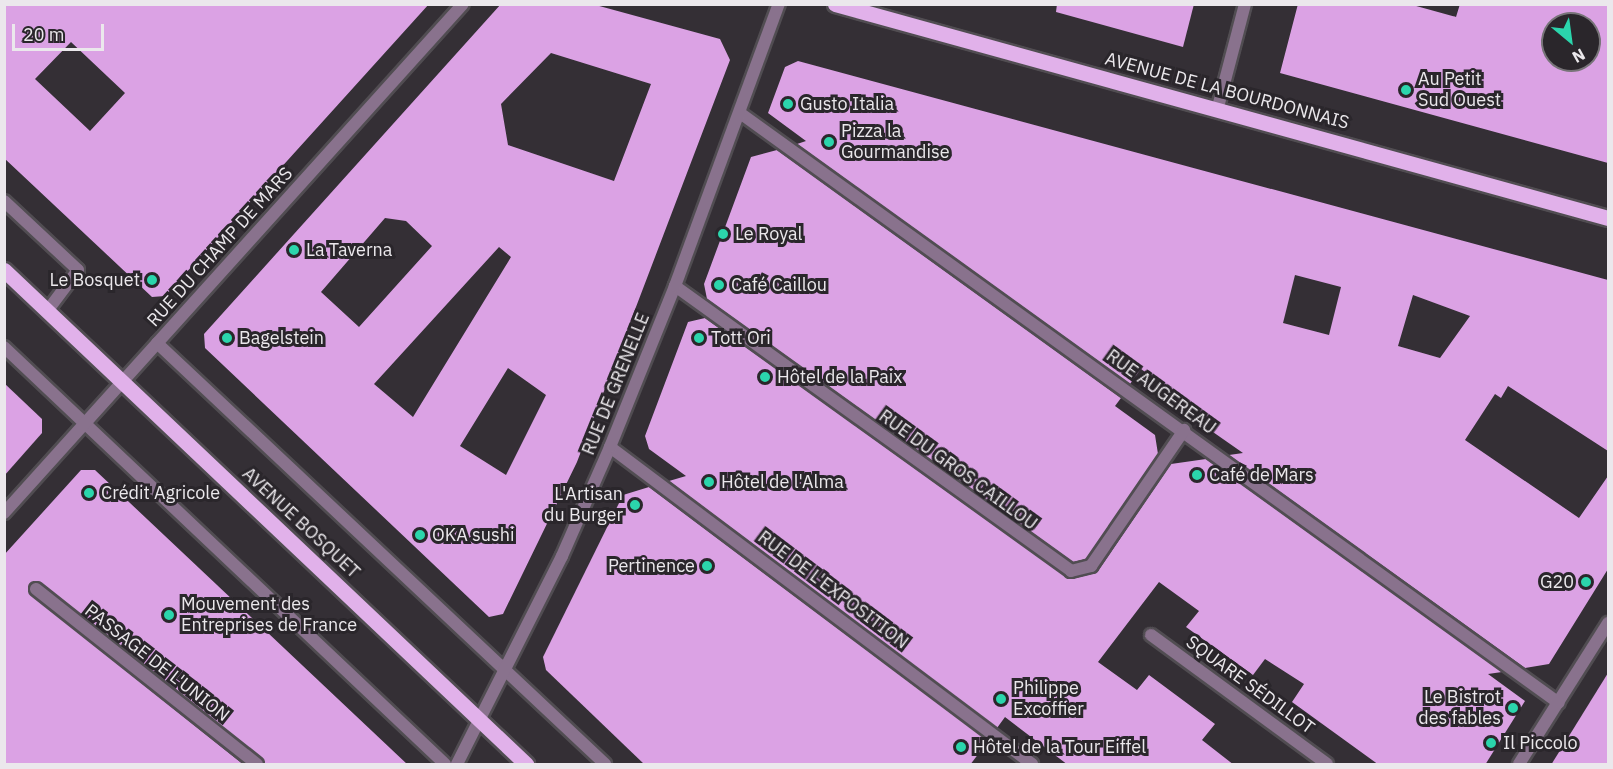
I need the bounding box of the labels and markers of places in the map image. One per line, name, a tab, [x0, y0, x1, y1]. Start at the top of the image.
place label: Au Petit Sud Ouest	[1418, 69, 1501, 112]
marker: Au Petit Sud Ouest	[1399, 83, 1413, 97]
place label: Gusto Italia	[800, 93, 894, 115]
marker: Gusto Italia	[781, 97, 795, 111]
place label: Pizza la Gourmandise	[841, 121, 950, 164]
marker: Pizza la Gourmandise	[822, 135, 836, 149]
place label: Le Royal	[735, 223, 802, 245]
marker: Le Royal	[716, 227, 730, 241]
place label: La Taverna	[306, 239, 392, 261]
marker: La Taverna	[287, 243, 301, 257]
place label: Le Bosquet	[50, 269, 140, 291]
marker: Le Bosquet	[145, 273, 159, 287]
place label: Café Caillou	[731, 274, 827, 296]
marker: Café Caillou	[712, 278, 726, 292]
place label: Bagelstein	[239, 327, 324, 349]
place label: Tott Ori	[711, 327, 771, 349]
marker: Bagelstein	[220, 331, 234, 345]
marker: Tott Ori	[692, 331, 706, 345]
place label: Hôtel de la Paix	[777, 366, 902, 388]
marker: Hôtel de la Paix	[758, 370, 772, 384]
place label: Café de Mars	[1209, 464, 1314, 486]
marker: Café de Mars	[1190, 468, 1204, 482]
place label: Hôtel de l'Alma	[721, 471, 844, 493]
marker: Hôtel de l'Alma	[702, 475, 716, 489]
place label: Crédit Agricole	[101, 482, 220, 504]
place label: L'Artisan du Burger	[544, 484, 623, 526]
marker: Crédit Agricole	[82, 486, 96, 500]
marker: L'Artisan du Burger	[628, 498, 642, 512]
place label: OKA sushi	[432, 524, 514, 546]
marker: OKA sushi	[413, 528, 427, 542]
place label: Pertinence	[608, 555, 695, 577]
marker: Pertinence	[700, 559, 714, 573]
place label: G20	[1540, 571, 1574, 593]
marker: G20	[1579, 575, 1593, 589]
place label: Mouvement des Entreprises de France	[181, 594, 357, 636]
marker: Mouvement des Entreprises de France	[162, 608, 176, 622]
place label: Philippe Excoffier	[1013, 678, 1084, 720]
place label: Le Bistrot des fables	[1418, 687, 1501, 730]
marker: Philippe Excoffier	[994, 692, 1008, 706]
marker: Le Bistrot des fables	[1506, 701, 1520, 715]
place label: Il Piccolo	[1503, 732, 1578, 754]
place label: Hôtel de la Tour Eiffel	[973, 736, 1146, 758]
marker: Il Piccolo	[1484, 736, 1498, 750]
marker: Hôtel de la Tour Eiffel	[954, 740, 968, 754]

